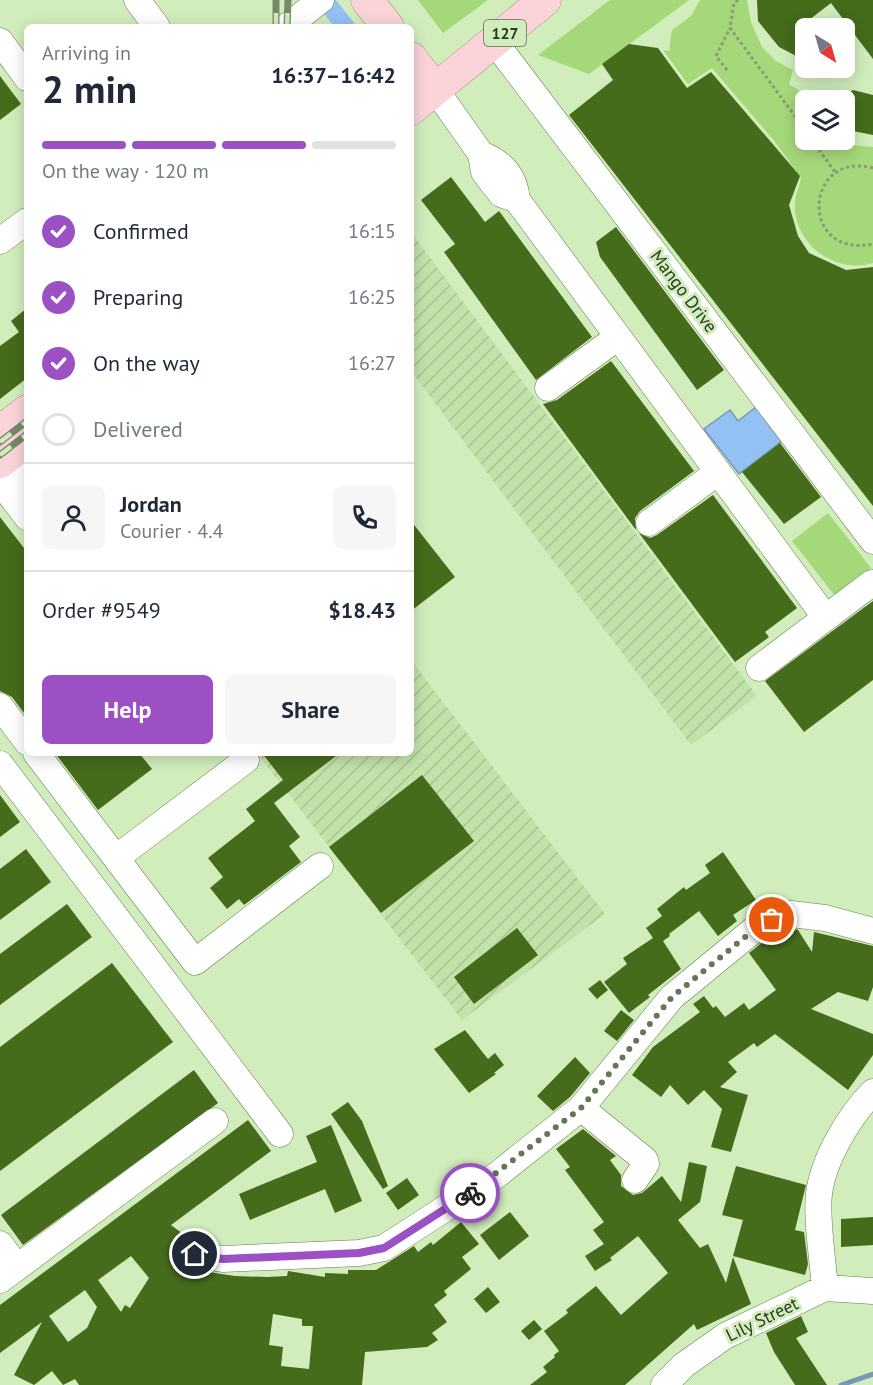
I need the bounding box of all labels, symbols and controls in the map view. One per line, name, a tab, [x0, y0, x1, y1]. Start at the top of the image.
north arrow	[795, 18, 855, 78]
map controls	[795, 18, 855, 150]
road number: 127	[484, 20, 526, 46]
text: Arriving in	[42, 40, 131, 66]
text: 16:37–16:42	[271, 61, 396, 89]
text: 2 min	[42, 63, 137, 114]
button: layers	[795, 90, 855, 150]
text: On the way · 120 m	[42, 158, 209, 184]
icon: check	[42, 215, 75, 248]
text: Confirmed	[93, 217, 189, 245]
text: 16:15	[348, 218, 396, 244]
street label: Mango Drive	[645, 245, 723, 337]
icon: check	[42, 281, 75, 314]
text: Preparing	[93, 283, 183, 311]
text: 16:25	[348, 284, 396, 310]
icon: check	[42, 347, 75, 380]
text: On the way	[93, 349, 200, 377]
text: 16:27	[348, 350, 396, 376]
text: Delivered	[93, 415, 183, 443]
button: person	[42, 486, 105, 549]
button: phone	[333, 486, 396, 549]
text: Jordan	[120, 490, 182, 518]
text: Courier · 4.4	[120, 518, 223, 544]
text: Order #9549	[42, 596, 161, 624]
text: $18.43	[328, 596, 396, 624]
button: Help	[42, 675, 213, 744]
button: Share	[225, 675, 396, 744]
pin	[746, 894, 797, 945]
icon: bag	[755, 903, 788, 936]
courier	[440, 1163, 500, 1223]
icon: bike	[454, 1177, 487, 1210]
pin	[169, 1228, 220, 1279]
icon: home	[178, 1237, 211, 1270]
street label: Lily Street	[722, 1292, 802, 1346]

